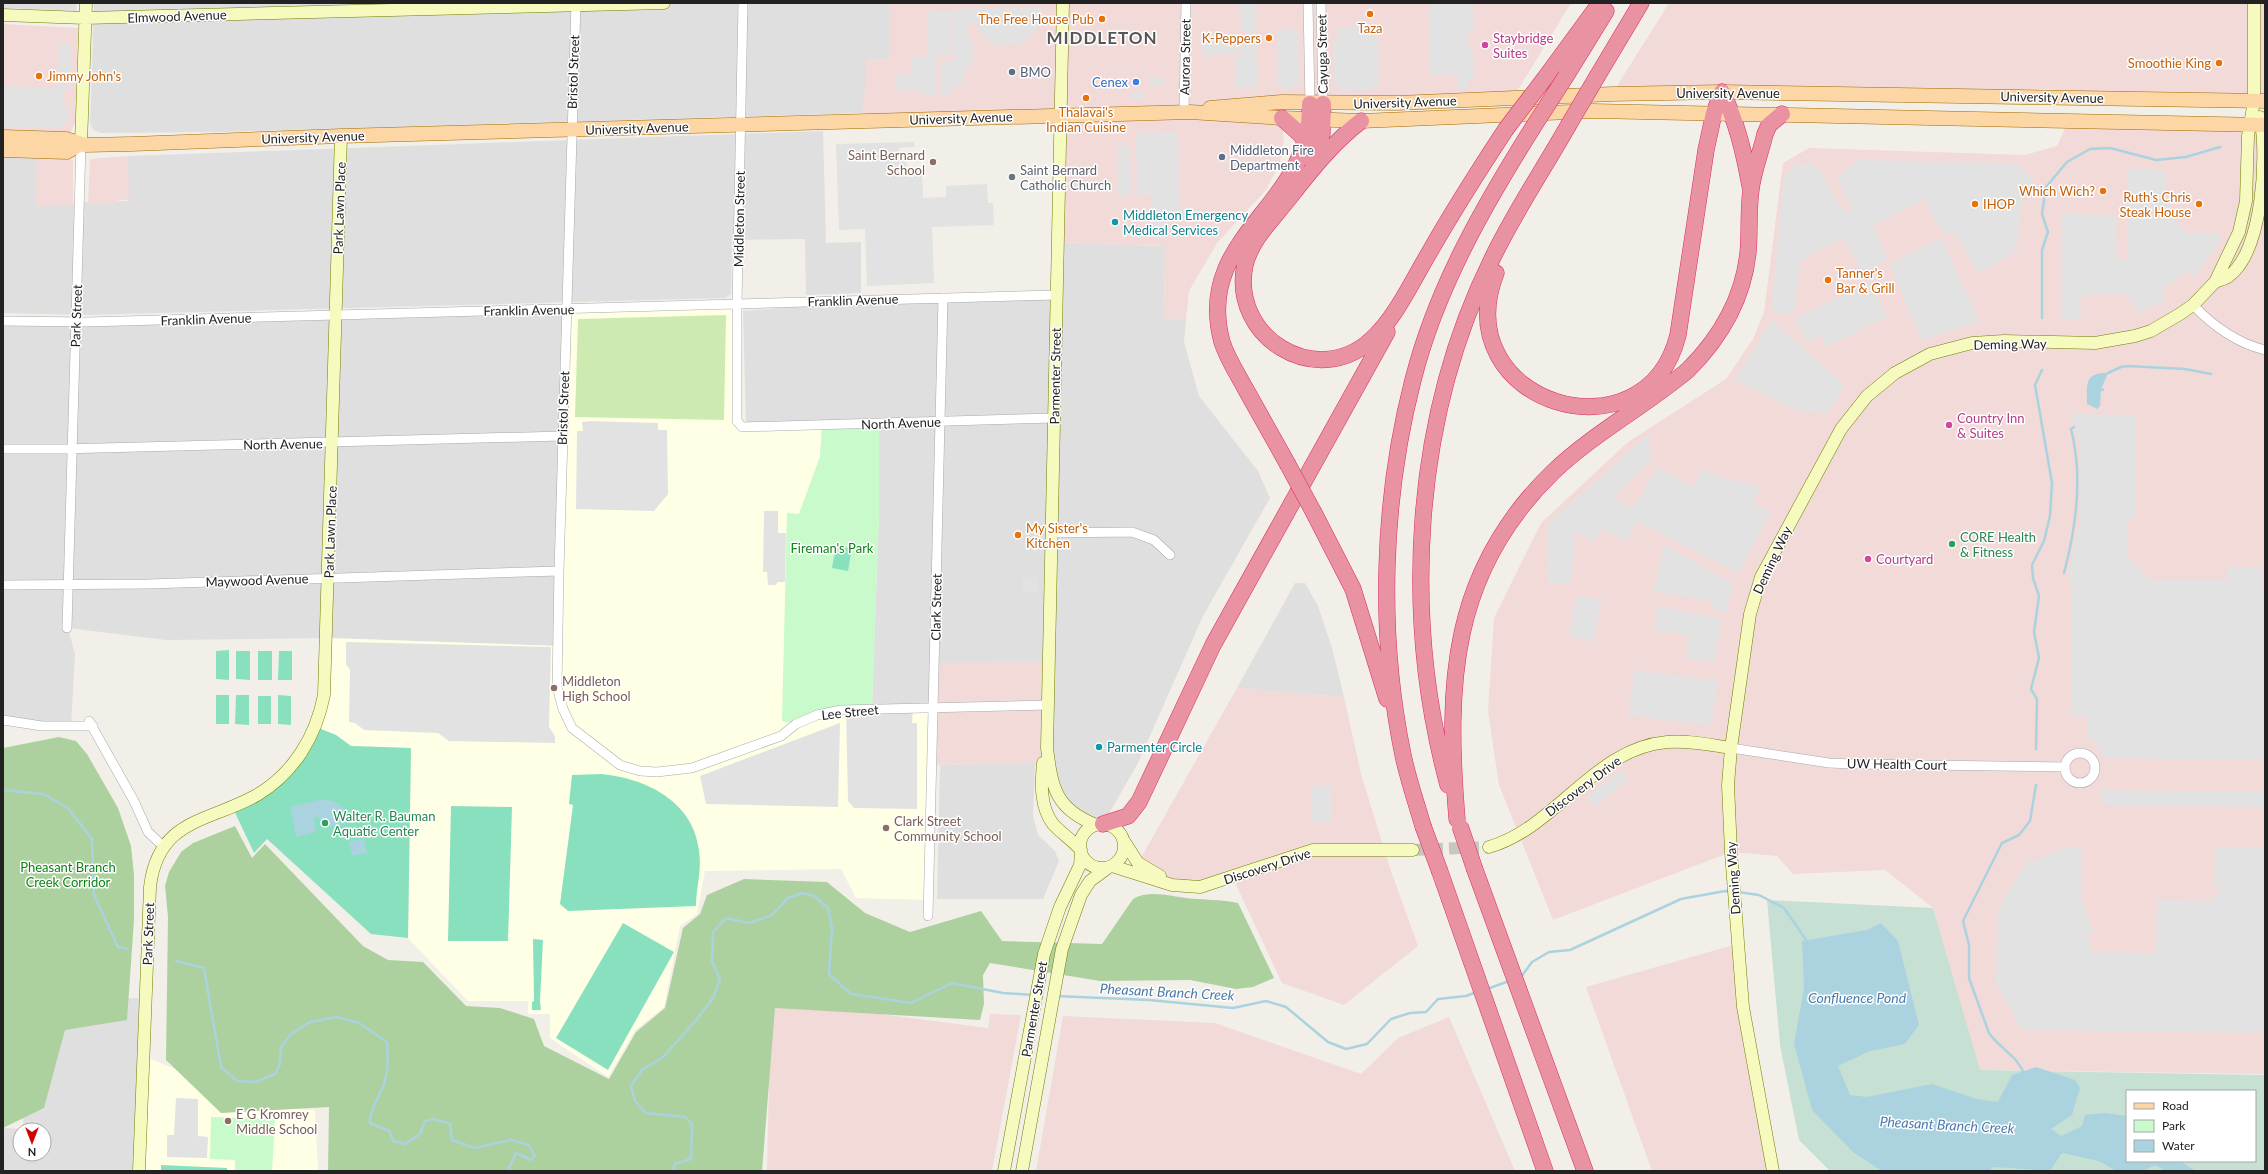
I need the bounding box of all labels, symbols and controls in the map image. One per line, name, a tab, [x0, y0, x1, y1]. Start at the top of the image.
street label: Elmwood Avenue	[127, 6, 227, 26]
marker: Taza	[1365, 9, 1375, 19]
place label: The Free House Pub	[978, 11, 1094, 27]
marker: The Free House Pub	[1097, 14, 1107, 24]
street label: Cayuga Street	[1313, 14, 1331, 94]
street label: Aurora Street	[1176, 18, 1194, 95]
place label: Taza	[1358, 20, 1383, 36]
district label: MIDDLETON	[1046, 27, 1158, 48]
place label: K-Peppers	[1202, 30, 1261, 46]
place label: Staybridge Suites	[1493, 30, 1553, 61]
marker: K-Peppers	[1264, 33, 1274, 43]
street label: Bristol Street	[564, 34, 582, 109]
marker: Staybridge Suites	[1480, 40, 1490, 50]
place label: Smoothie King	[2128, 55, 2211, 71]
marker: Smoothie King	[2214, 58, 2224, 68]
place label: BMO	[1020, 64, 1051, 80]
marker: BMO	[1007, 67, 1017, 77]
place label: Jimmy John's	[47, 68, 122, 84]
marker: Jimmy John's	[34, 71, 44, 81]
place label: Cenex	[1092, 74, 1129, 90]
marker: Cenex	[1131, 77, 1141, 87]
street label: University Avenue	[1676, 85, 1780, 101]
street label: University Avenue	[2000, 88, 2104, 106]
street label: University Avenue	[1353, 92, 1457, 112]
marker: Thalavai's Indian Cuisine	[1081, 93, 1091, 103]
place label: Thalavai's Indian Cuisine	[1046, 104, 1126, 135]
street label: University Avenue	[909, 108, 1013, 128]
street label: University Avenue	[585, 118, 689, 138]
street label: University Avenue	[261, 127, 365, 147]
place label: Middleton Fire Department	[1230, 142, 1314, 173]
place label: Saint Bernard School	[848, 147, 925, 178]
marker: Middleton Fire Department	[1217, 152, 1227, 162]
marker: Saint Bernard School	[928, 157, 938, 167]
street label: Park Lawn Place	[329, 161, 349, 255]
place label: Saint Bernard Catholic Church	[1020, 162, 1111, 193]
street label: Middleton Street	[730, 170, 748, 267]
marker: Saint Bernard Catholic Church	[1007, 172, 1017, 182]
place label: Which Wich?	[2019, 183, 2095, 199]
marker: Which Wich?	[2098, 186, 2108, 196]
place label: Ruth's Chris Steak House	[2120, 189, 2191, 220]
place label: IHOP	[1983, 196, 2015, 212]
marker: IHOP	[1970, 199, 1980, 209]
marker: Ruth's Chris Steak House	[2194, 199, 2204, 209]
place label: Middleton Emergency Medical Services	[1123, 207, 1249, 238]
marker: Middleton Emergency Medical Services	[1110, 217, 1120, 227]
place label: Tanner's Bar & Grill	[1836, 265, 1895, 296]
marker: Tanner's Bar & Grill	[1823, 275, 1833, 285]
street label: Park Street	[67, 284, 85, 348]
street label: Franklin Avenue	[807, 290, 899, 310]
street label: Franklin Avenue	[483, 301, 575, 319]
street label: Franklin Avenue	[160, 309, 252, 329]
street label: Parmenter Street	[1046, 327, 1064, 425]
street label: Deming Way	[1973, 335, 2047, 353]
street label: Bristol Street	[554, 370, 572, 445]
place label: Country Inn & Suites	[1957, 410, 2025, 441]
street label: North Avenue	[861, 414, 941, 432]
marker: Country Inn & Suites	[1944, 420, 1954, 430]
street label: North Avenue	[243, 435, 323, 453]
street label: Park Lawn Place	[320, 485, 340, 579]
place label: My Sister's Kitchen	[1026, 520, 1088, 551]
street label: Deming Way	[1749, 523, 1795, 597]
place label: CORE Health & Fitness	[1960, 529, 2036, 560]
marker: My Sister's Kitchen	[1013, 530, 1023, 540]
marker: CORE Health & Fitness	[1947, 539, 1957, 549]
park label: Fireman's Park	[791, 540, 874, 556]
place label: Courtyard	[1876, 551, 1933, 567]
marker: Courtyard	[1863, 554, 1873, 564]
street label: Maywood Avenue	[205, 570, 309, 590]
street label: Clark Street	[927, 573, 945, 641]
place label: Middleton High School	[562, 673, 631, 704]
marker: Middleton High School	[549, 683, 559, 693]
street label: Lee Street	[821, 701, 880, 723]
place label: Parmenter Circle	[1107, 739, 1202, 755]
marker: Parmenter Circle	[1094, 742, 1104, 752]
street label: Discovery Drive	[1542, 752, 1624, 820]
street label: UW Health Court	[1847, 755, 1948, 773]
place label: Walter R. Bauman Aquatic Center	[333, 808, 436, 839]
place label: Clark Street Community School	[894, 813, 1002, 844]
marker: Walter R. Bauman Aquatic Center	[320, 818, 330, 828]
marker: Clark Street Community School	[881, 823, 891, 833]
street label: Deming Way	[1722, 841, 1744, 915]
street label: Discovery Drive	[1221, 844, 1313, 888]
park label: Pheasant Branch Creek Corridor	[20, 859, 116, 890]
street label: Park Street	[139, 902, 157, 966]
street label: Parmenter Street	[1018, 960, 1050, 1058]
water label: Pheasant Branch Creek	[1099, 979, 1235, 1004]
water label: Confluence Pond	[1808, 989, 1907, 1006]
legend	[2126, 1090, 2256, 1162]
text: Road	[2162, 1098, 2189, 1113]
place label: E G Kromrey Middle School	[236, 1106, 317, 1137]
water label: Pheasant Branch Creek	[1879, 1112, 2015, 1137]
marker: E G Kromrey Middle School	[223, 1116, 233, 1126]
text: Park	[2162, 1118, 2186, 1133]
north arrow	[12, 1122, 52, 1162]
text: Water	[2162, 1138, 2195, 1153]
text: N	[28, 1146, 36, 1159]

